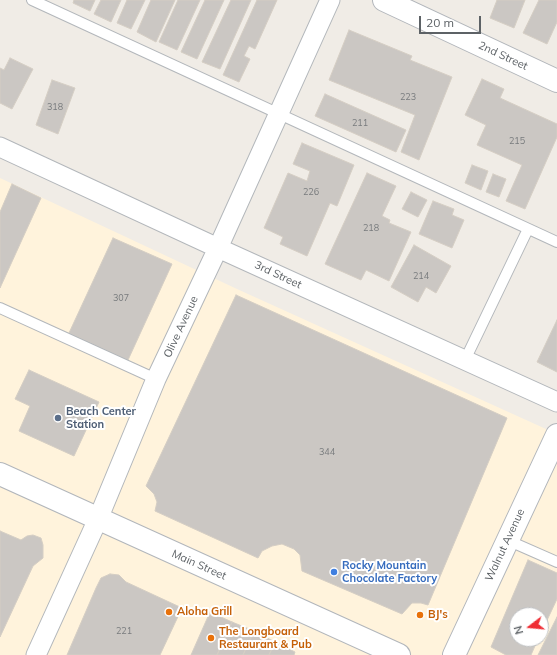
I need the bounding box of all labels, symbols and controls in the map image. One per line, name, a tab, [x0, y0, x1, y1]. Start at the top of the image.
scale bar	[421, 8, 483, 34]
text: 20 m	[426, 15, 454, 30]
street label: 2nd Street	[476, 39, 530, 73]
house number: 223	[400, 92, 416, 102]
house number: 318	[47, 102, 63, 112]
house number: 211	[352, 118, 368, 128]
house number: 215	[509, 136, 525, 146]
house number: 226	[303, 187, 319, 197]
house number: 218	[363, 223, 379, 233]
street label: 3rd Street	[252, 258, 304, 292]
house number: 214	[413, 271, 429, 281]
house number: 307	[113, 293, 129, 303]
street label: Olive Avenue	[161, 294, 201, 360]
place label: Beach Center Station	[66, 405, 136, 431]
marker: Beach Center Station	[53, 413, 63, 423]
house number: 344	[319, 447, 335, 457]
street label: Walnut Avenue	[482, 507, 528, 583]
street label: Main Street	[170, 547, 228, 583]
place label: Rocky Mountain Chocolate Factory	[342, 559, 437, 585]
marker: Rocky Mountain Chocolate Factory	[329, 567, 339, 577]
place label: Aloha Grill	[177, 605, 232, 619]
marker: Aloha Grill	[164, 607, 174, 617]
north arrow	[509, 607, 549, 647]
place label: BJ's	[428, 608, 448, 622]
marker: BJ's	[415, 610, 425, 620]
text: N	[511, 624, 526, 636]
place label: The Longboard Restaurant & Pub	[219, 625, 312, 651]
house number: 221	[116, 626, 132, 636]
marker: The Longboard Restaurant & Pub	[206, 633, 216, 643]

